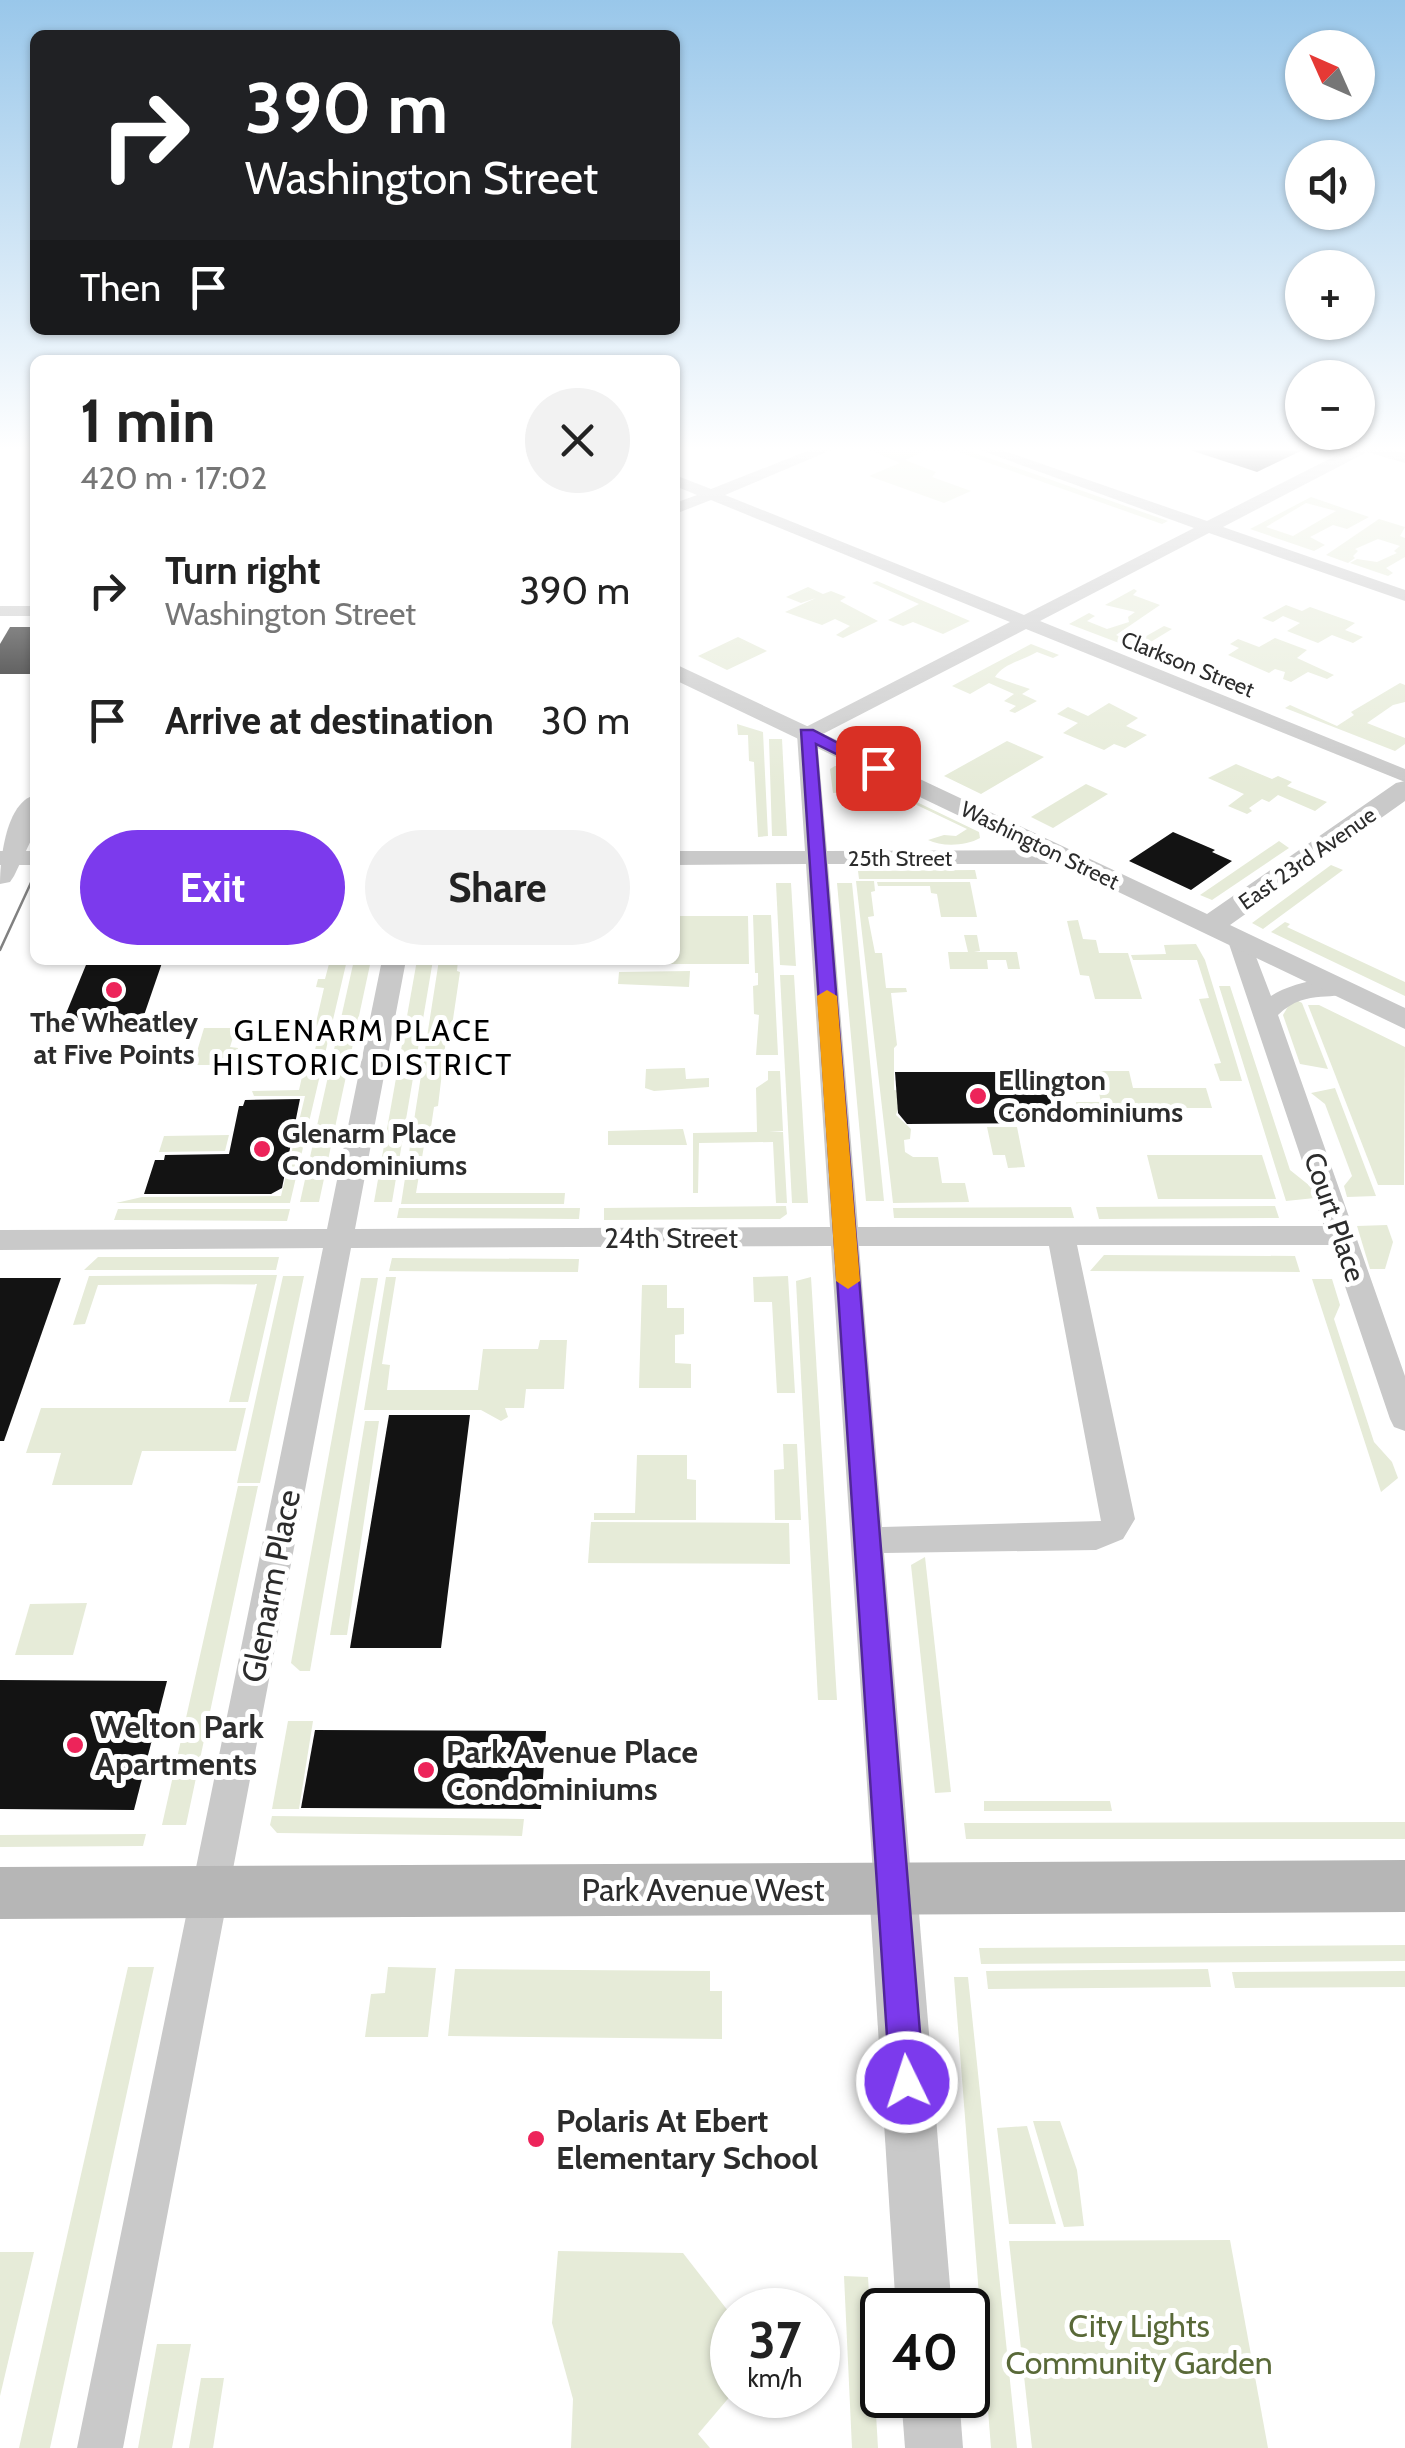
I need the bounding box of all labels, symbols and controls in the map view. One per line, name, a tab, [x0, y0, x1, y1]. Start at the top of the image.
north arrow	[1285, 30, 1375, 120]
map controls	[1285, 30, 1375, 450]
text: 390 m	[245, 65, 448, 151]
icon: right	[80, 70, 210, 200]
button: sound	[1285, 140, 1375, 230]
text: Washington Street	[245, 151, 598, 205]
button: +	[1285, 250, 1375, 340]
icon: arrive	[181, 260, 236, 315]
text: Then	[80, 264, 161, 311]
button: −	[1285, 360, 1375, 450]
text: 1 min	[80, 384, 215, 457]
button: close	[525, 388, 630, 493]
text: 420 m · 17:02	[80, 458, 267, 497]
text: Turn right	[165, 547, 321, 594]
icon: right	[80, 563, 135, 618]
text: 390 m	[519, 567, 630, 614]
text: Washington Street	[165, 594, 416, 633]
street label: Clarkson Street	[1117, 626, 1259, 704]
icon: arrive	[80, 693, 135, 748]
text: Arrive at destination	[165, 697, 494, 744]
text: 30 m	[541, 697, 630, 744]
pin	[836, 726, 921, 811]
icon: arrive	[851, 741, 906, 796]
street label: Washington Street	[956, 795, 1124, 896]
street label: East 23rd Avenue	[1233, 801, 1381, 916]
button: Exit	[80, 830, 345, 945]
button: Share	[365, 830, 630, 945]
street label: 25th Street	[848, 845, 953, 872]
marker: The Wheatley at Five Points	[103, 979, 125, 1001]
place label: The Wheatley at Five Points	[30, 1005, 198, 1071]
district label: GLENARM PLACE HISTORIC DISTRICT	[212, 1012, 514, 1083]
place label: Ellington Condominiums	[998, 1063, 1183, 1129]
marker: Ellington Condominiums	[967, 1085, 989, 1107]
place label: Glenarm Place Condominiums	[282, 1116, 467, 1182]
marker: Glenarm Place Condominiums	[251, 1138, 273, 1160]
street label: Court Place	[1297, 1148, 1373, 1286]
street label: 24th Street	[604, 1221, 738, 1255]
street label: Glenarm Place	[233, 1486, 308, 1686]
place label: Welton Park Apartments	[95, 1707, 265, 1783]
place label: Park Avenue Place Condominiums	[446, 1732, 698, 1808]
marker: Welton Park Apartments	[64, 1734, 86, 1756]
marker: Park Avenue Place Condominiums	[415, 1759, 437, 1781]
street label: Park Avenue West	[582, 1870, 825, 1909]
position arrow	[855, 2030, 959, 2134]
place label: Polaris At Ebert Elementary School	[556, 2101, 818, 2177]
marker: Polaris At Ebert Elementary School	[525, 2128, 547, 2150]
speed limit sign: 40	[860, 2288, 990, 2418]
park label: City Lights Community Garden	[1005, 2306, 1273, 2382]
text: 37	[749, 2310, 801, 2371]
text: km/h	[748, 2363, 802, 2393]

